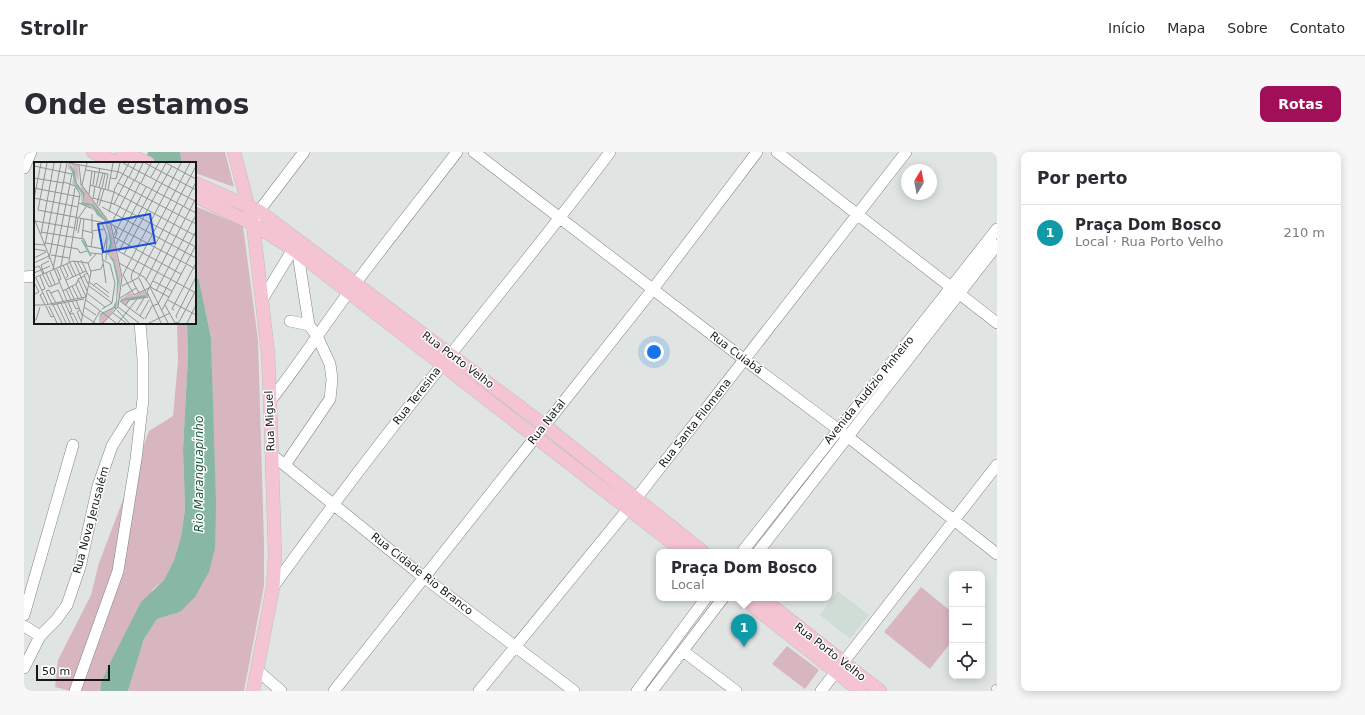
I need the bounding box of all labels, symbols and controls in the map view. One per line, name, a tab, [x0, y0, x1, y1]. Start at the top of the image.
text: Strollr	[20, 17, 88, 39]
text: Início	[1108, 20, 1145, 36]
text: Mapa	[1167, 20, 1205, 36]
text: Sobre	[1227, 20, 1268, 36]
text: Contato	[1290, 20, 1345, 36]
button: Rotas	[1260, 86, 1341, 122]
text: Onde estamos	[24, 88, 250, 121]
inset map	[34, 162, 196, 324]
north arrow	[901, 164, 937, 200]
text: Por perto	[1037, 168, 1127, 188]
text: Praça Dom Bosco	[1075, 216, 1221, 234]
text: 1	[1045, 225, 1055, 240]
text: 210 m	[1283, 225, 1325, 240]
text: Local · Rua Porto Velho	[1075, 234, 1223, 249]
street label: Rua Porto Velho	[420, 329, 497, 391]
street label: Rua Cuiabá	[707, 329, 765, 377]
street label: Avenida Audízio Pinheiro	[821, 333, 917, 447]
your location	[644, 342, 664, 362]
street label: Rua Teresina	[390, 365, 444, 427]
street label: Rua Santa Filomena	[656, 376, 734, 470]
street label: Rua Miguel	[262, 390, 278, 452]
street label: Rua Natal	[525, 397, 569, 447]
water label: Rio Maranguapinho	[192, 416, 206, 532]
street label: Rua Nova Jerusalém	[70, 465, 112, 575]
street label: Rua Cidade Rio Branco	[369, 530, 476, 618]
popup	[656, 549, 832, 601]
text: Praça Dom Bosco	[671, 559, 817, 577]
map controls	[949, 571, 985, 679]
button: +	[949, 571, 985, 607]
text: Local	[671, 577, 705, 592]
button: −	[949, 607, 985, 643]
pin: 1	[731, 614, 757, 647]
street label: Rua Porto Velho	[792, 620, 868, 684]
button: locate	[949, 643, 985, 679]
scale bar	[36, 663, 110, 682]
text: 50 m	[42, 665, 70, 678]

